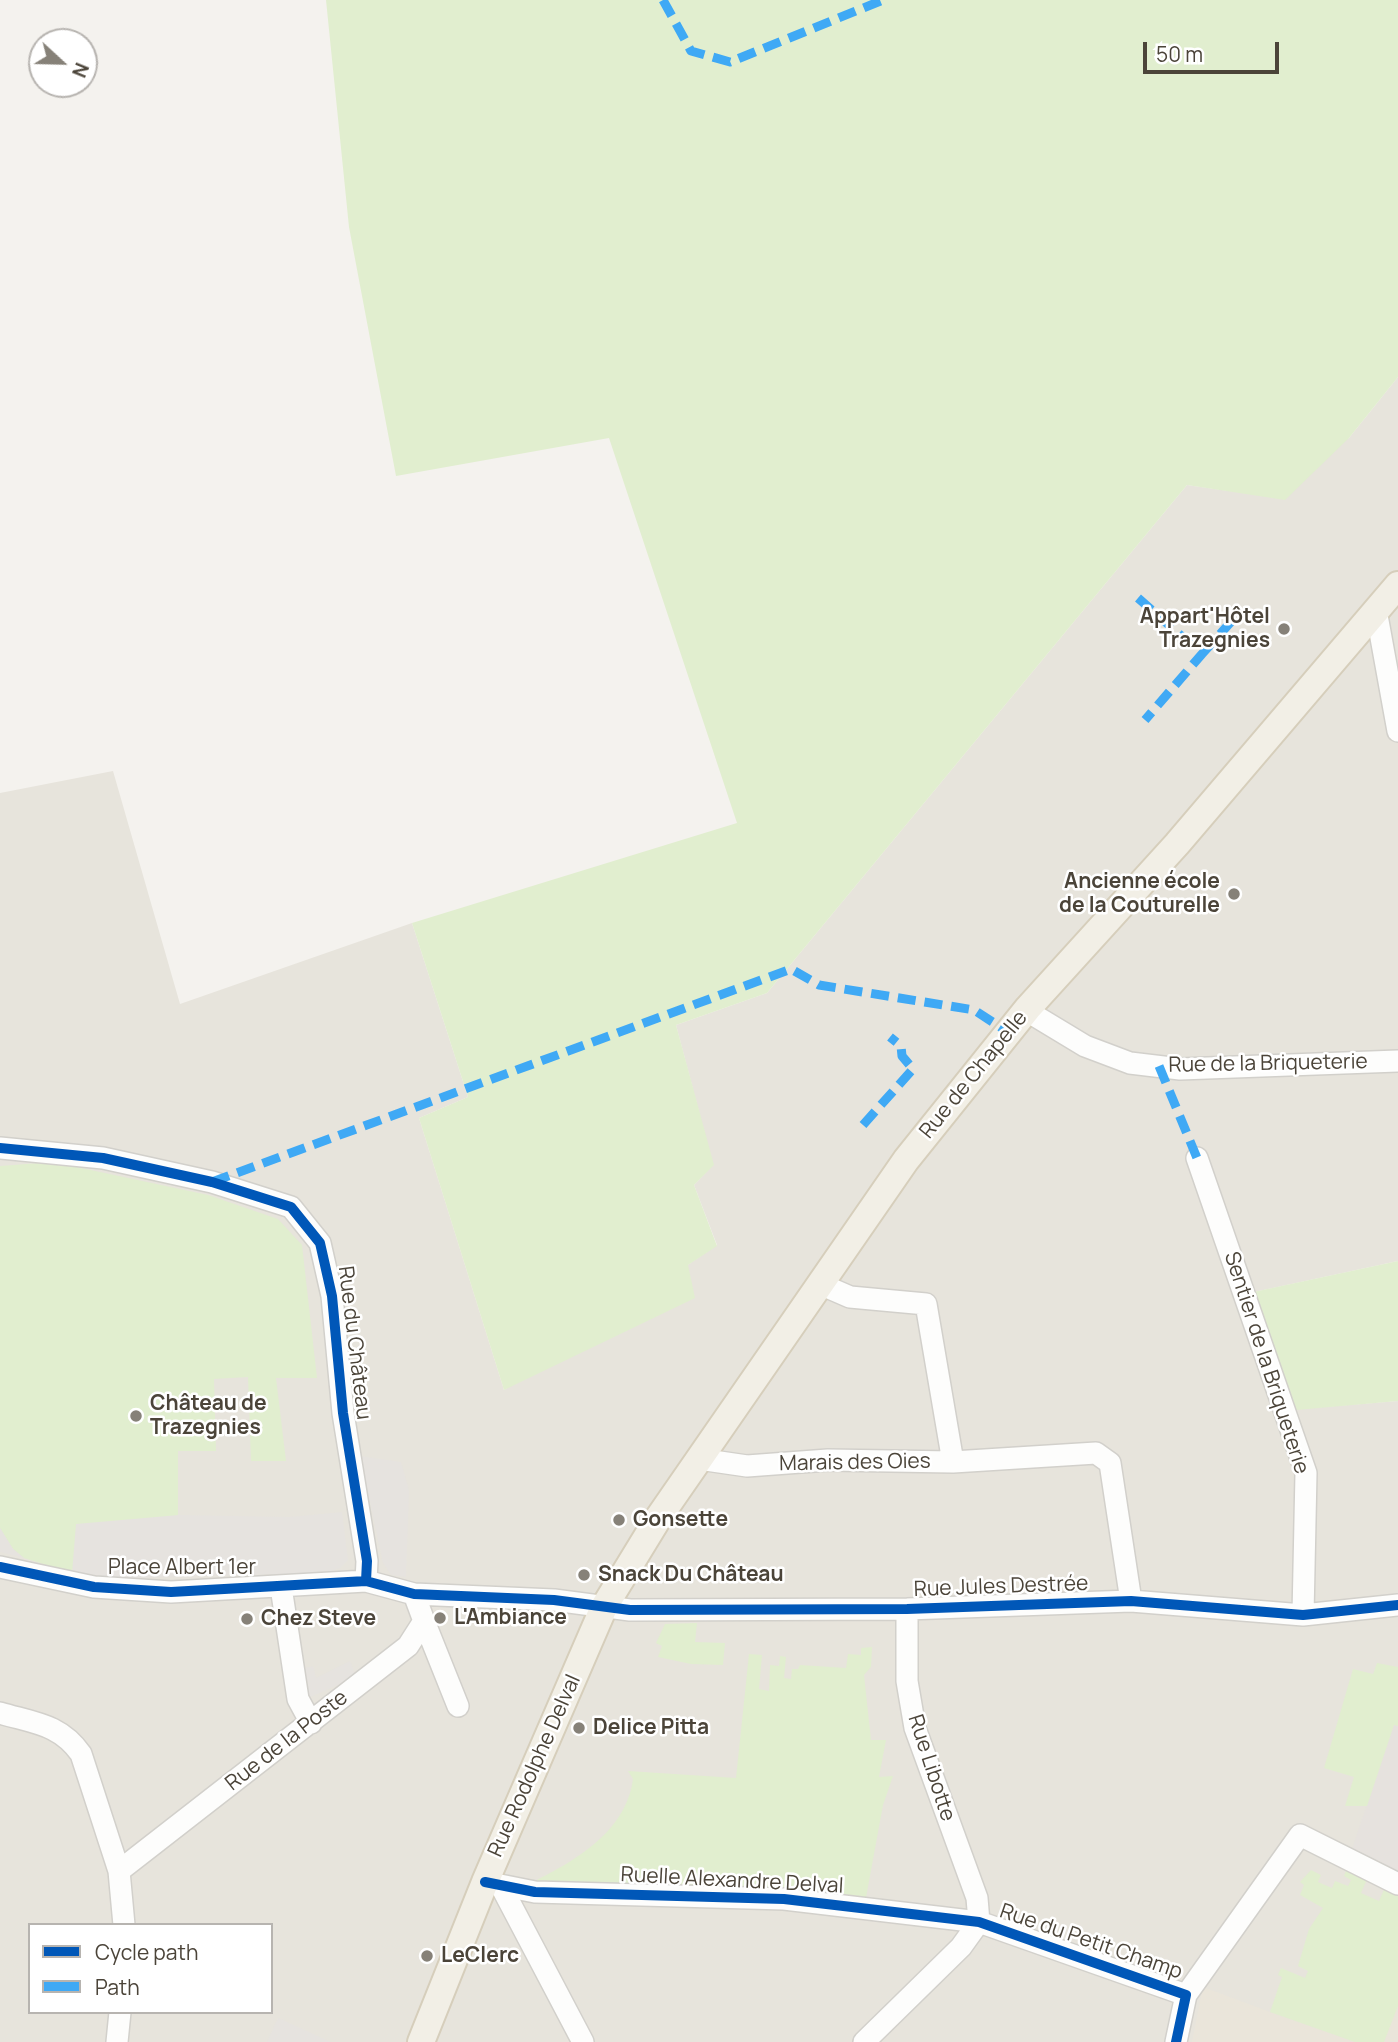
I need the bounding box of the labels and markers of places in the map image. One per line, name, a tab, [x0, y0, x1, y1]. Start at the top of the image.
place label: Appart'Hôtel Trazegnies	[1140, 604, 1270, 654]
marker: Appart'Hôtel Trazegnies	[1276, 621, 1292, 637]
place label: Ancienne école de la Couturelle	[1059, 869, 1220, 919]
marker: Ancienne école de la Couturelle	[1226, 886, 1242, 902]
place label: Château de Trazegnies	[150, 1391, 267, 1441]
marker: Château de Trazegnies	[128, 1408, 144, 1424]
place label: Gonsette	[633, 1507, 728, 1533]
marker: Gonsette	[611, 1512, 627, 1528]
place label: Snack Du Château	[598, 1562, 784, 1588]
marker: Snack Du Château	[576, 1567, 592, 1583]
place label: L'Ambiance	[454, 1605, 567, 1631]
place label: Chez Steve	[261, 1606, 376, 1632]
marker: L'Ambiance	[432, 1610, 448, 1626]
marker: Chez Steve	[239, 1611, 255, 1627]
place label: Delice Pitta	[593, 1715, 709, 1741]
marker: Delice Pitta	[571, 1720, 587, 1736]
place label: LeClerc	[441, 1943, 519, 1969]
marker: LeClerc	[419, 1948, 435, 1964]

